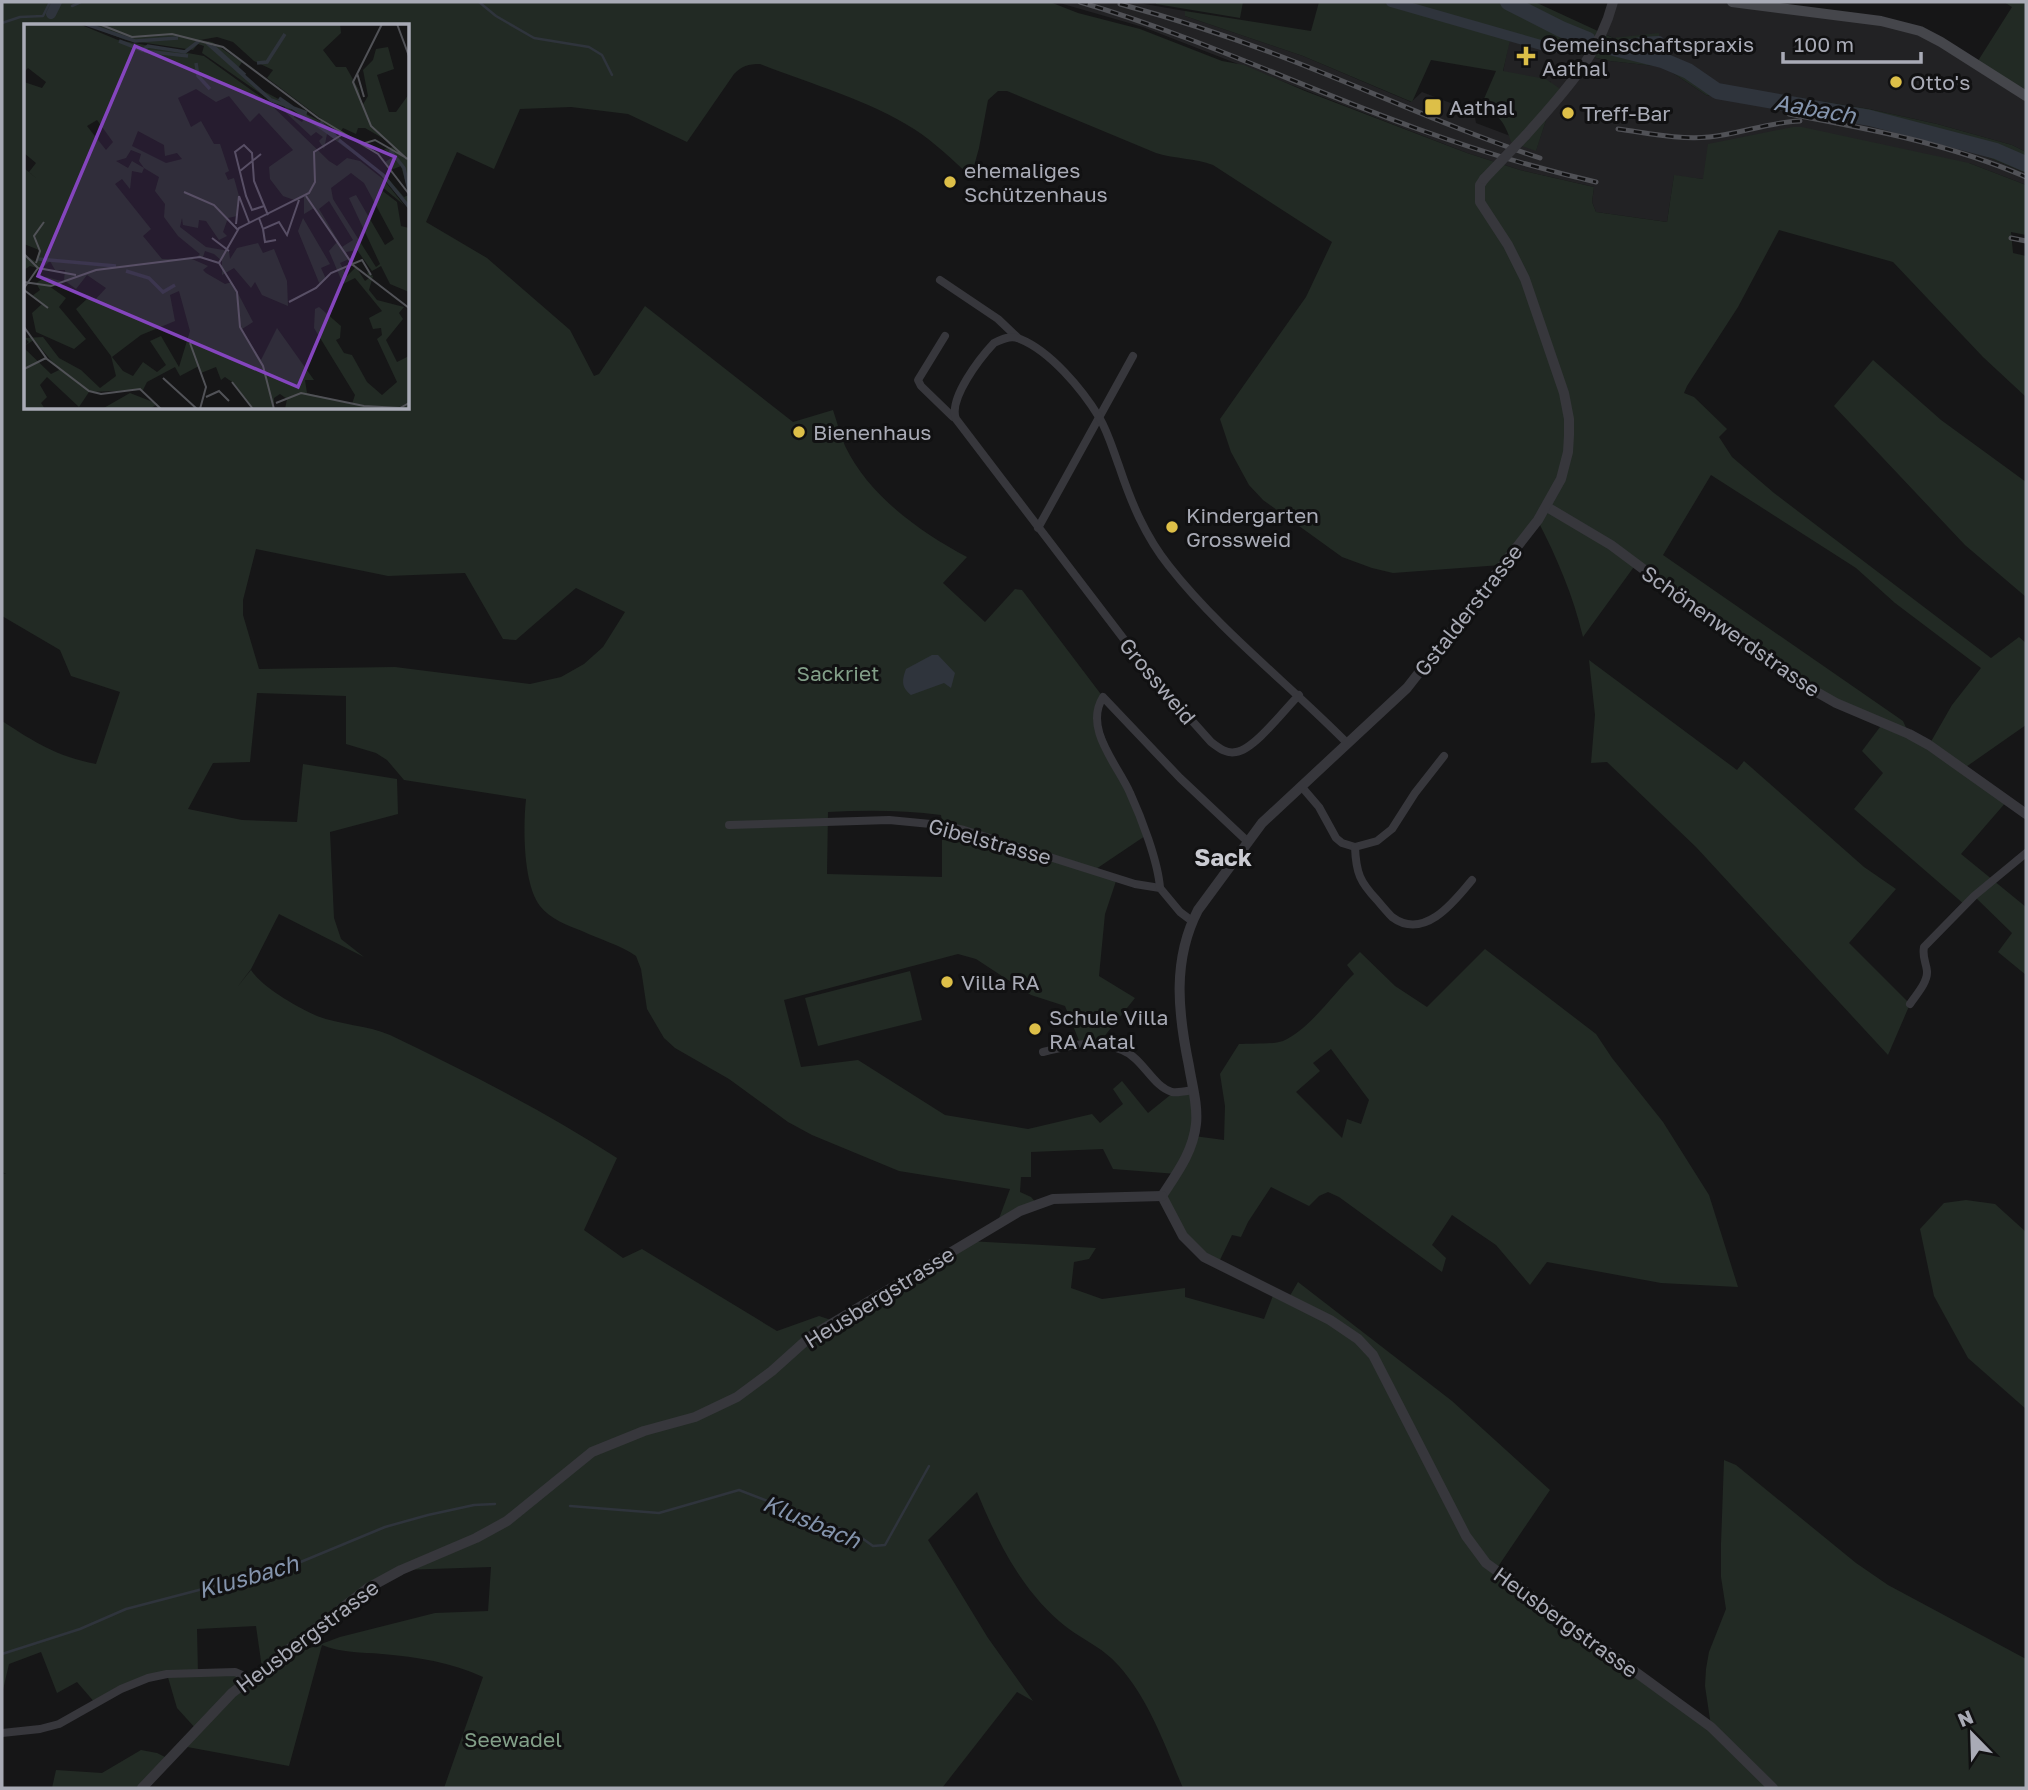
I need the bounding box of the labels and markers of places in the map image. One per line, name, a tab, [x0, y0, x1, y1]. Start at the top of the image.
place label: Gemeinschaftspraxis Aathal	[1542, 31, 1754, 81]
marker: Gemeinschaftspraxis Aathal	[1516, 46, 1536, 66]
place label: Otto's	[1910, 69, 1970, 95]
marker: Otto's	[1888, 74, 1904, 90]
place label: Aathal	[1449, 94, 1515, 120]
marker: Aathal	[1423, 97, 1443, 117]
place label: Treff-Bar	[1582, 100, 1671, 126]
marker: Treff-Bar	[1560, 105, 1576, 121]
place label: ehemaliges Schützenhaus	[964, 157, 1108, 207]
marker: ehemaliges Schützenhaus	[942, 174, 958, 190]
place label: Bienenhaus	[813, 419, 932, 445]
marker: Bienenhaus	[791, 424, 807, 440]
place label: Kindergarten Grossweid	[1186, 502, 1319, 552]
marker: Kindergarten Grossweid	[1164, 519, 1180, 535]
place label: Villa RA	[961, 969, 1040, 995]
marker: Villa RA	[939, 974, 955, 990]
place label: Schule Villa RA Aatal	[1049, 1004, 1168, 1054]
marker: Schule Villa RA Aatal	[1027, 1021, 1043, 1037]

